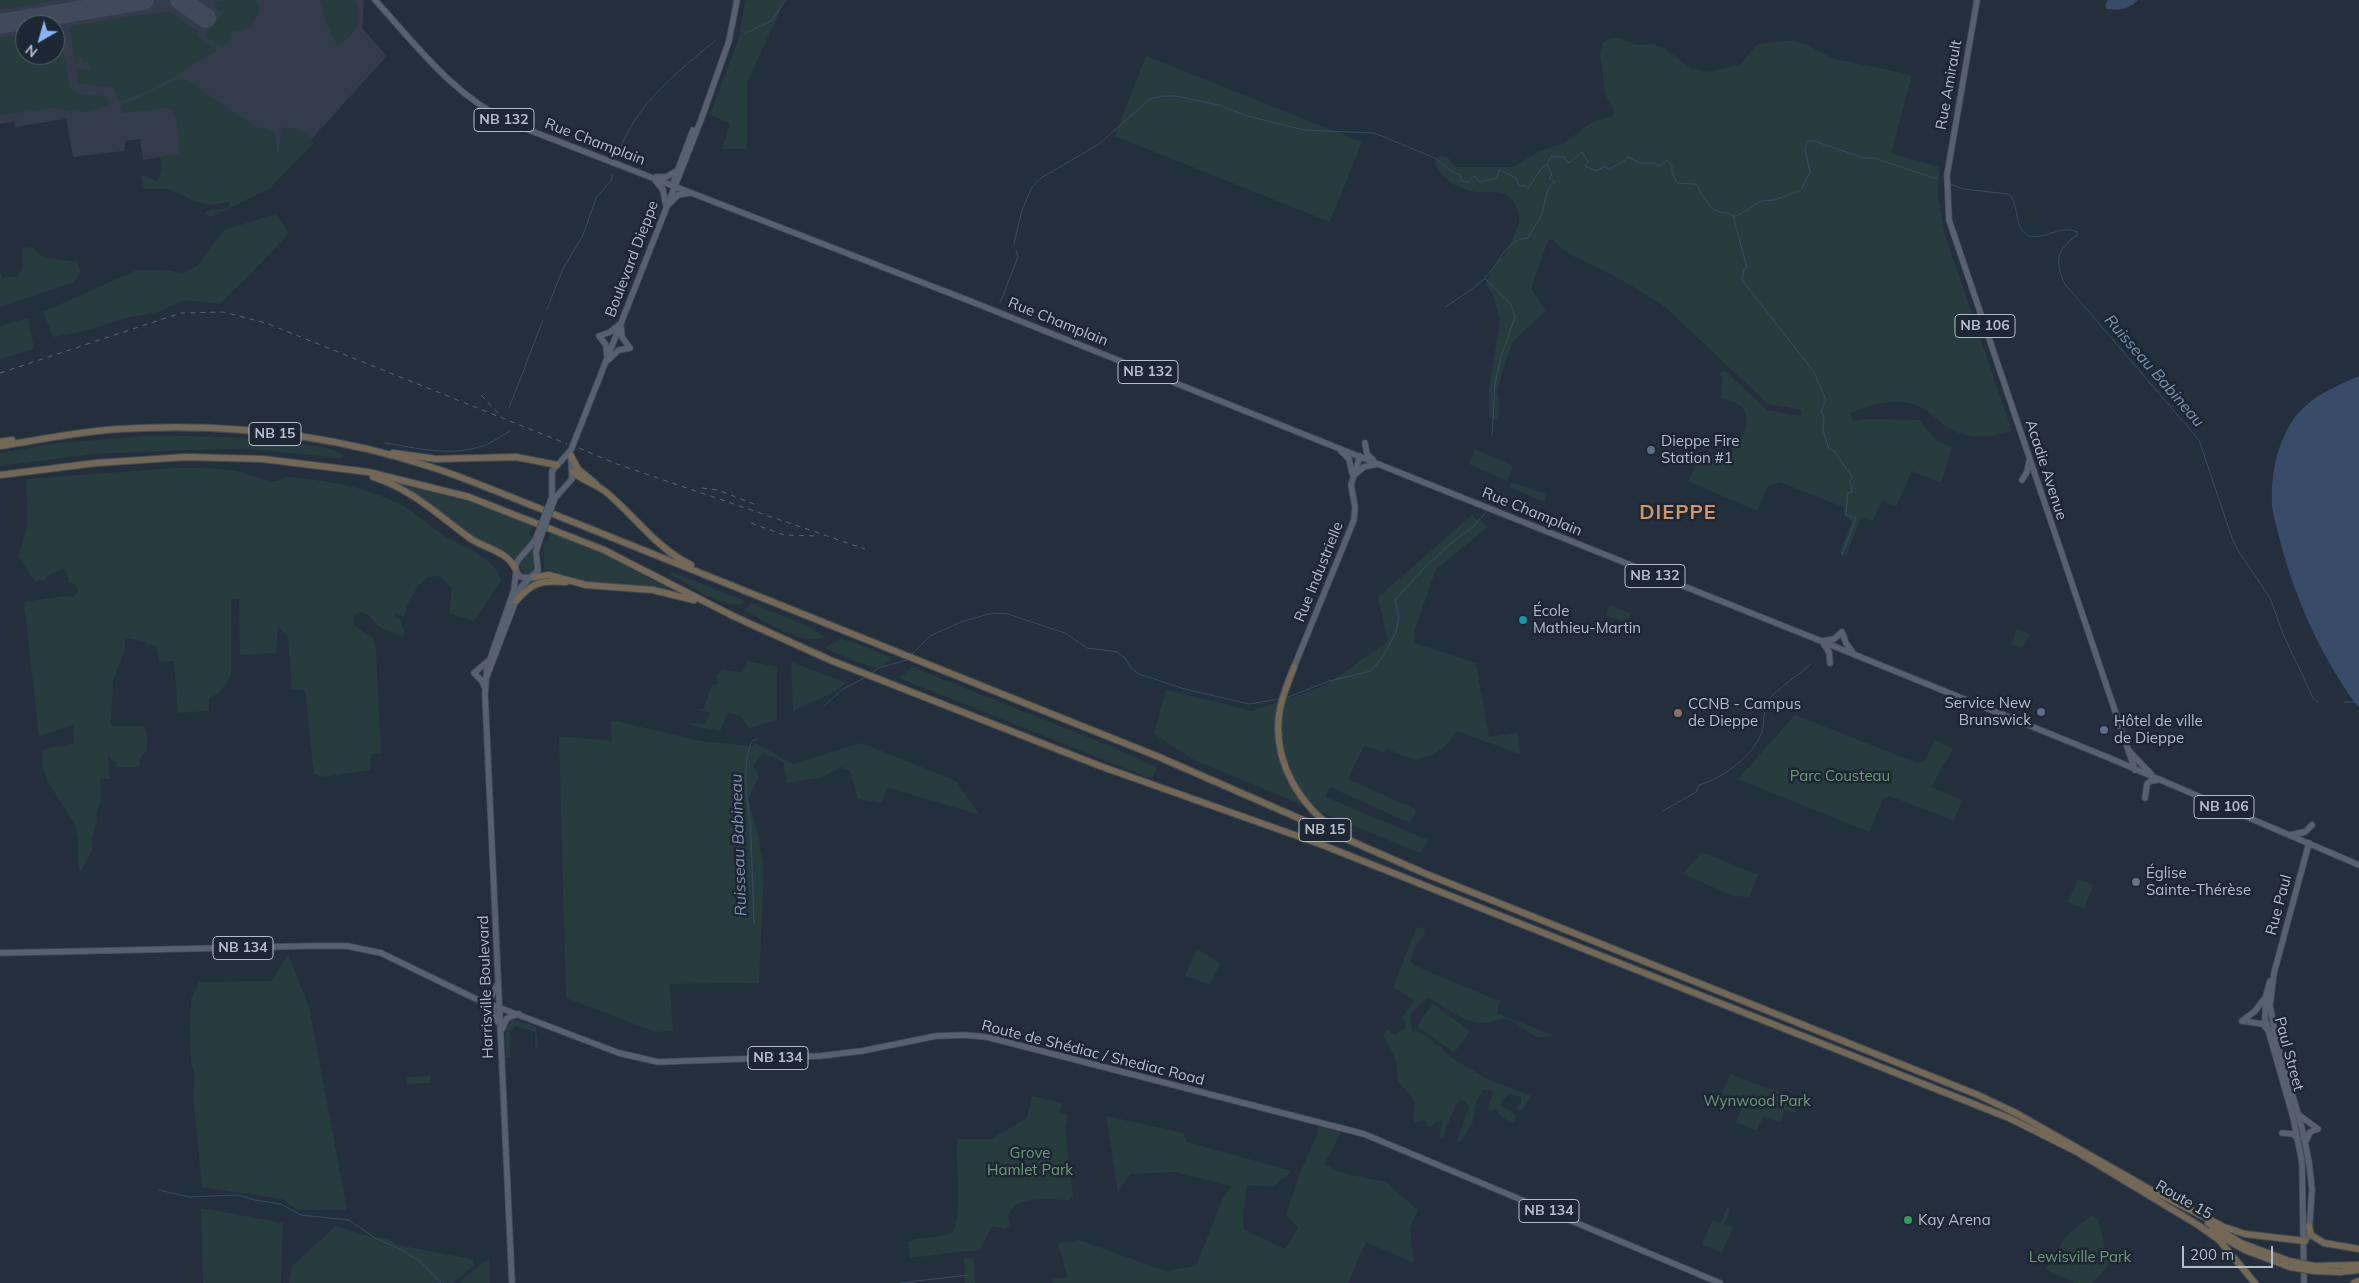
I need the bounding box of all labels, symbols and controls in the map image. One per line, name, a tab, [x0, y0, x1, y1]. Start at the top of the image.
north arrow	[15, 15, 65, 65]
street label: Rue Amirault	[1932, 39, 1966, 131]
text: N	[22, 41, 41, 61]
road number: NB 132	[474, 108, 534, 132]
street label: Rue Champlain	[542, 115, 648, 169]
street label: Boulevard Dieppe	[602, 198, 662, 320]
street label: Rue Champlain	[1005, 294, 1111, 350]
water label: Ruisseau Babineau	[2100, 311, 2208, 431]
road number: NB 106	[1955, 314, 2015, 338]
road number: NB 132	[1118, 361, 1178, 384]
street label: Acadie Avenue	[2021, 418, 2071, 522]
road number: NB 15	[249, 422, 301, 446]
place label: Dieppe Fire Station #1	[1661, 432, 1740, 467]
marker: Dieppe Fire Station #1	[1645, 444, 1657, 456]
street label: Rue Champlain	[1479, 484, 1585, 540]
district label: DIEPPE	[1639, 501, 1717, 525]
street label: Rue Industrielle	[1291, 519, 1347, 625]
road number: NB 132	[1625, 564, 1685, 588]
place label: École Mathieu-Martin	[1533, 602, 1641, 637]
marker: École Mathieu-Martin	[1517, 614, 1529, 626]
place label: Service New Brunswick	[1944, 694, 2031, 729]
place label: CCNB - Campus de Dieppe	[1688, 695, 1801, 730]
marker: Service New Brunswick	[2035, 706, 2047, 718]
marker: CCNB - Campus de Dieppe	[1672, 707, 1684, 719]
place label: Hôtel de ville de Dieppe	[2114, 712, 2203, 747]
marker: Hôtel de ville de Dieppe	[2098, 724, 2110, 736]
park label: Parc Cousteau	[1790, 767, 1890, 785]
water label: Ruisseau Babineau	[727, 773, 751, 917]
road number: NB 106	[2194, 796, 2254, 819]
road number: NB 15	[1299, 818, 1351, 842]
place label: Église Sainte-Thérèse	[2146, 864, 2251, 899]
street label: Rue Paul	[2262, 873, 2296, 937]
marker: Église Sainte-Thérèse	[2130, 876, 2142, 888]
street label: Harrisville Boulevard	[475, 915, 497, 1059]
road number: NB 134	[213, 936, 273, 960]
street label: Paul Street	[2270, 1015, 2308, 1093]
street label: Route de Shédiac / Shediac Road	[980, 1017, 1206, 1089]
road number: NB 134	[748, 1046, 808, 1070]
park label: Wynwood Park	[1703, 1092, 1811, 1110]
park label: Grove Hamlet Park	[987, 1144, 1073, 1179]
street label: Route 15	[2152, 1177, 2216, 1223]
road number: NB 134	[1519, 1200, 1579, 1222]
place label: Kay Arena	[1918, 1211, 1991, 1229]
marker: Kay Arena	[1902, 1214, 1914, 1226]
scale bar	[2184, 1236, 2275, 1268]
text: 200 m	[2190, 1245, 2234, 1264]
park label: Lewisville Park	[2029, 1248, 2131, 1266]

